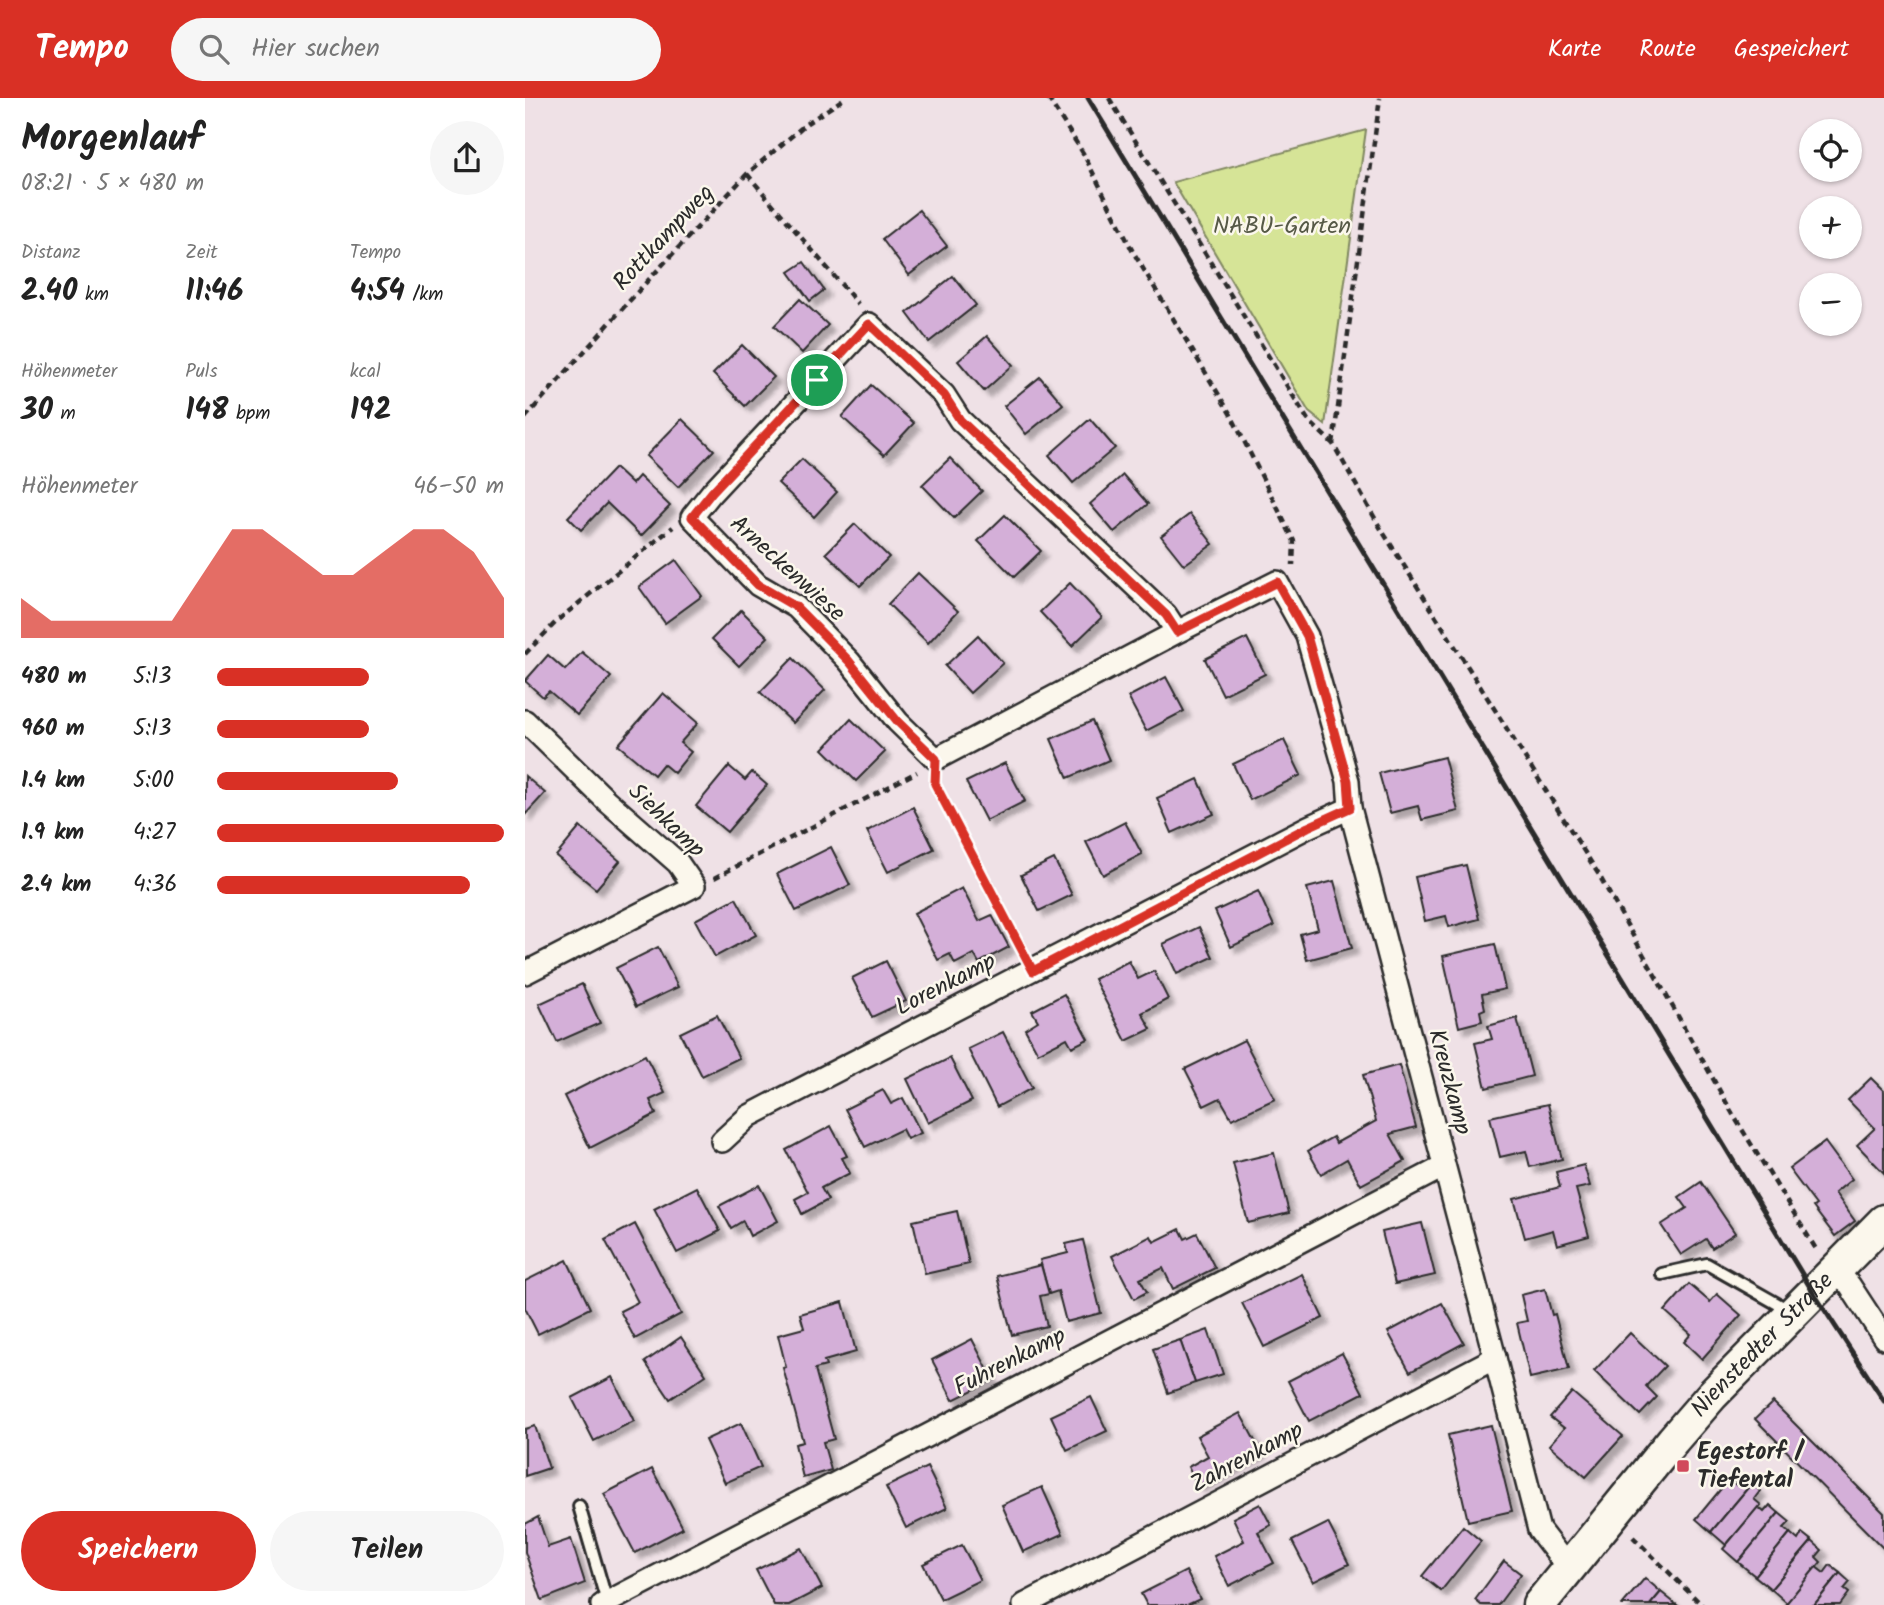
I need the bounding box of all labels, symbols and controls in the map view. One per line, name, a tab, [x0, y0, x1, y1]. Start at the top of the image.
search box	[171, 18, 661, 81]
text: Tempo	[35, 23, 129, 76]
text: Hier suchen	[251, 28, 380, 70]
icon: search	[195, 30, 233, 68]
text: Karte	[1548, 30, 1601, 69]
text: Route	[1639, 30, 1696, 69]
text: Gespeichert	[1734, 30, 1849, 69]
text: Morgenlauf	[21, 110, 203, 170]
map controls	[1799, 119, 1862, 336]
button: locate	[1799, 119, 1862, 182]
button: share	[430, 121, 504, 195]
text: 08:21 · 5 × 480 m	[21, 166, 204, 202]
street label: Rottkampweg	[604, 175, 724, 301]
button: +	[1799, 196, 1862, 259]
park label: NABU-Garten	[1213, 207, 1351, 246]
text: Distanz	[21, 238, 81, 268]
text: Zeit	[185, 238, 218, 268]
text: Tempo	[350, 238, 401, 268]
text: 2.40	[21, 268, 77, 316]
text: 11:46	[185, 268, 243, 316]
text: 4:54	[350, 268, 405, 316]
button: −	[1799, 273, 1862, 336]
text: km	[77, 280, 109, 310]
text: /km	[405, 280, 443, 310]
pin	[787, 350, 847, 410]
text: Höhenmeter	[21, 357, 117, 387]
text: Puls	[185, 357, 218, 387]
text: kcal	[350, 357, 381, 387]
icon: arrive	[798, 361, 836, 399]
text: 30	[21, 387, 53, 435]
text: 148	[185, 387, 228, 435]
text: 192	[350, 387, 391, 435]
text: m	[53, 399, 76, 429]
text: bpm	[228, 399, 270, 429]
text: Höhenmeter	[21, 469, 137, 505]
text: 46–50 m	[413, 469, 504, 505]
street label: Arneckenwiese	[720, 506, 854, 632]
text: 480 m	[21, 659, 87, 695]
text: 5:13	[133, 659, 171, 695]
text: 960 m	[21, 711, 85, 747]
text: 5:13	[133, 711, 171, 747]
text: 1.4 km	[21, 763, 85, 799]
text: 5:00	[133, 763, 174, 799]
street label: Siehkamp	[618, 774, 714, 868]
text: 1.9 km	[21, 815, 84, 851]
text: 4:27	[133, 815, 175, 851]
text: 2.4 km	[21, 867, 91, 903]
text: 4:36	[133, 867, 177, 903]
street label: Lorenkamp	[889, 943, 1004, 1027]
street label: Kreuzkamp	[1416, 1025, 1482, 1140]
street label: Nienstedter Straße	[1681, 1263, 1843, 1427]
street label: Fuhrenkamp	[947, 1317, 1073, 1407]
street label: Zahrenkamp	[1183, 1412, 1311, 1504]
place label: Egestorf / Tiefental	[1697, 1433, 1806, 1500]
marker: Egestorf / Tiefental	[1675, 1458, 1691, 1474]
button: Speichern	[21, 1511, 256, 1591]
button: Teilen	[270, 1511, 504, 1591]

